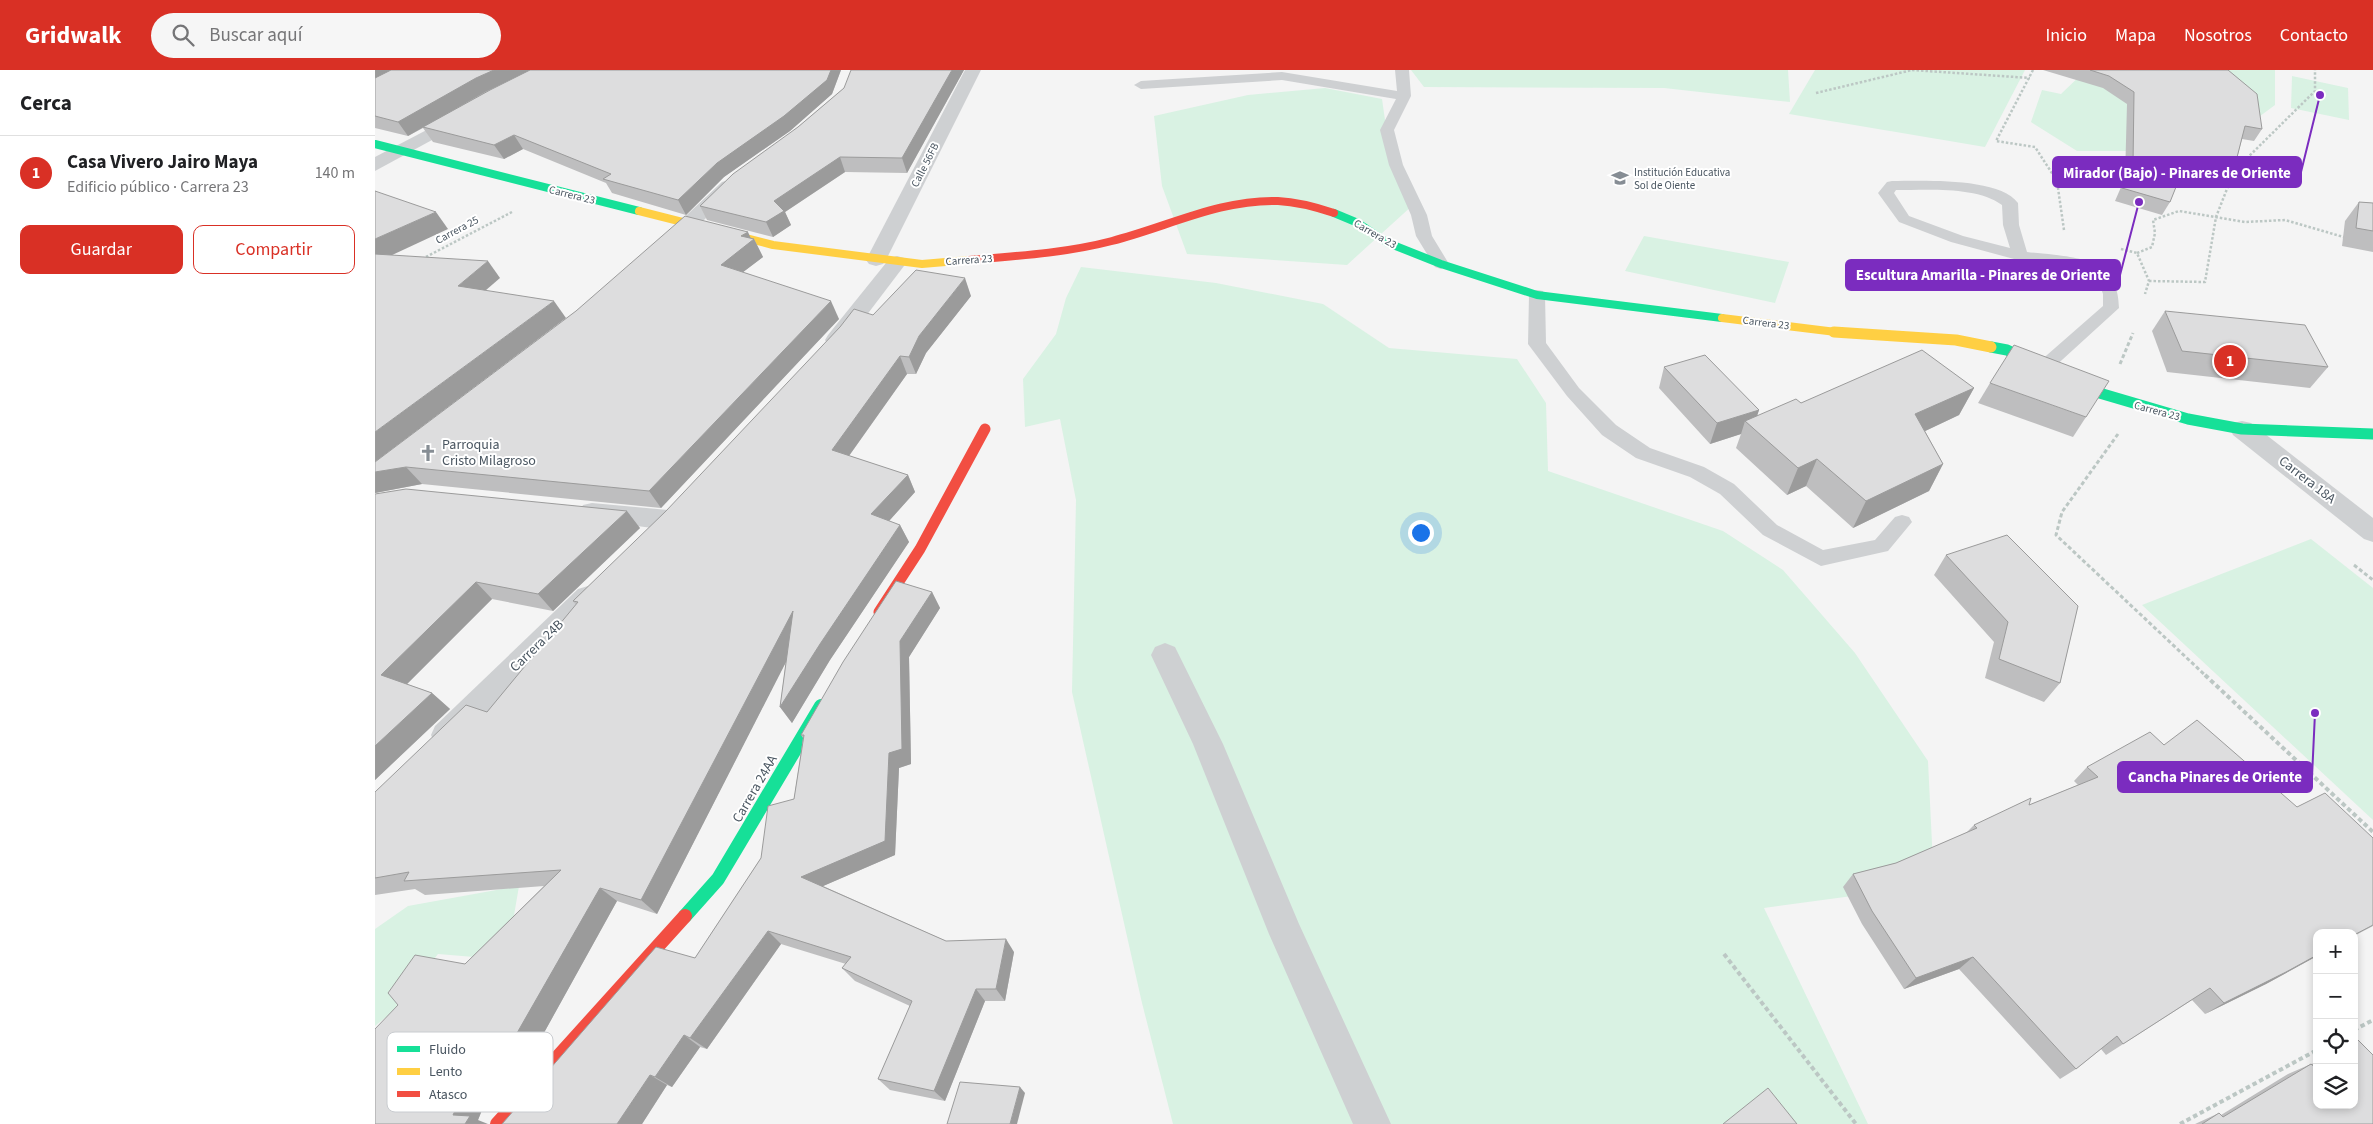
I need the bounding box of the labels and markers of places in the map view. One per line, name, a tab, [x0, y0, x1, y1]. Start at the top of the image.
callout: Mirador (Bajo) - Pinares de Oriente	[2053, 157, 2301, 187]
place label: Institución Educativa Sol de Oiente	[1634, 165, 1730, 193]
school or university icon: Institución Educativa Sol de Oiente	[1610, 168, 1630, 188]
callout: Escultura Amarilla - Pinares de Oriente	[1846, 260, 2120, 290]
pin: 1	[2214, 342, 2246, 380]
place label: Parroquia Cristo Milagroso	[442, 435, 536, 471]
church icon: Parroquia Cristo Milagroso	[418, 443, 438, 463]
callout: Cancha Pinares de Oriente	[2118, 762, 2312, 792]

